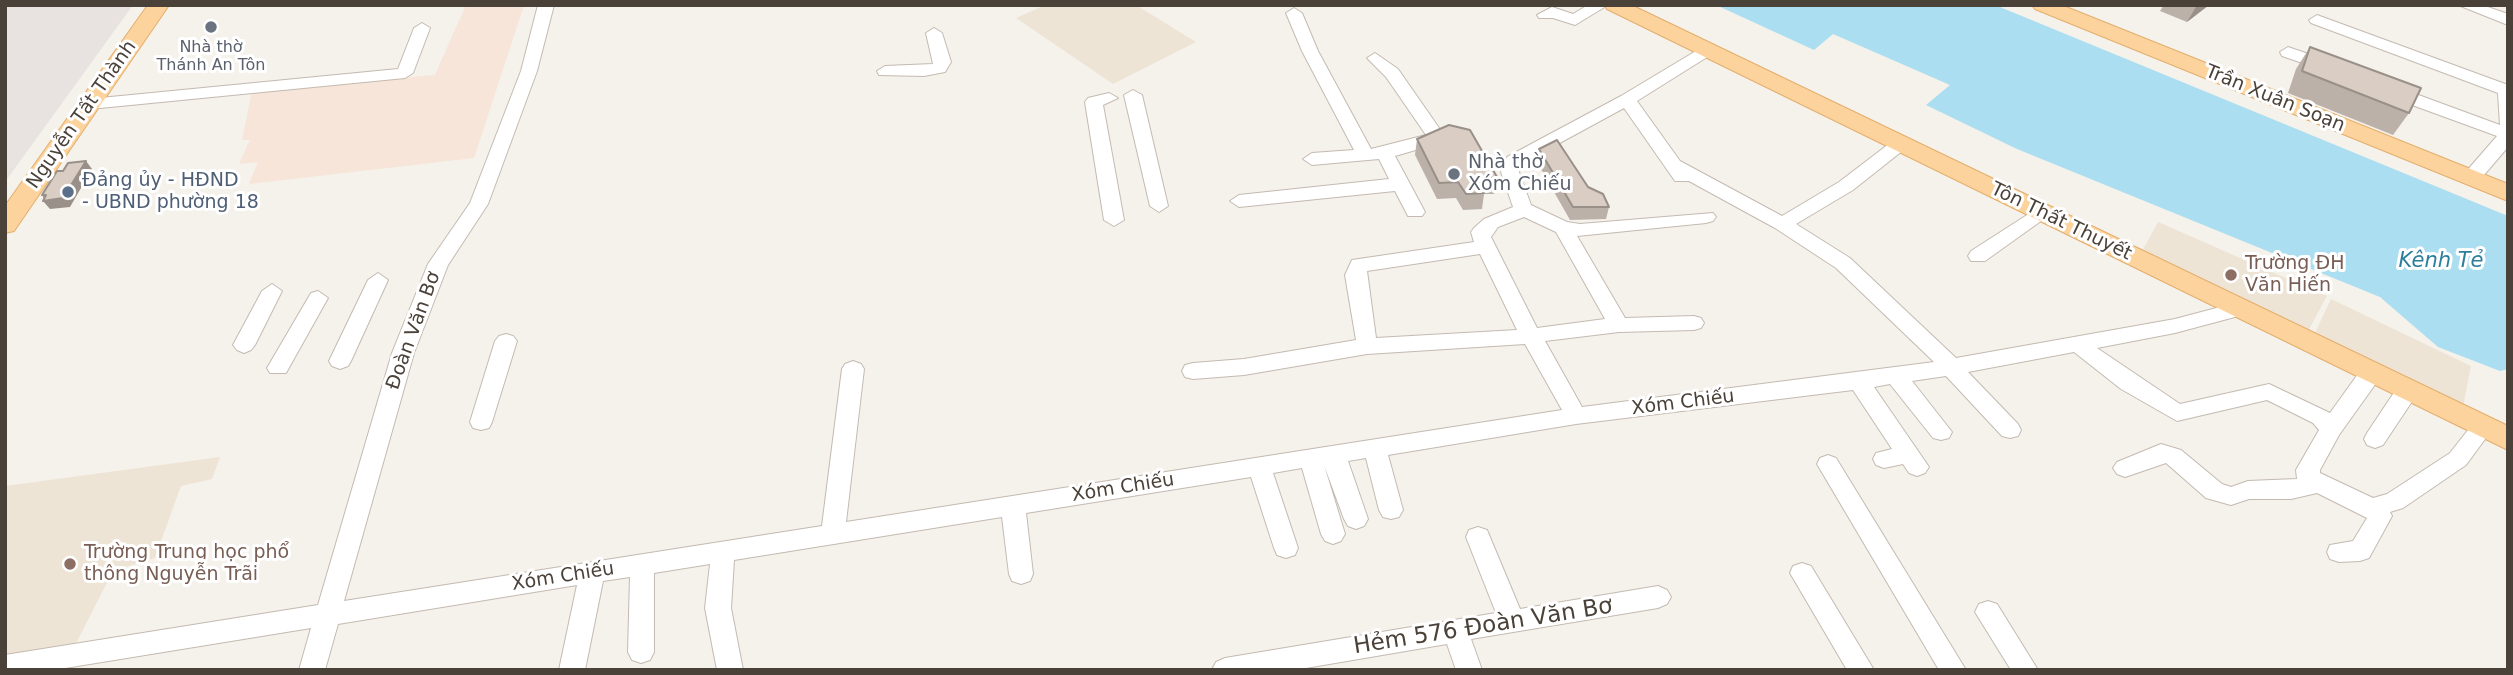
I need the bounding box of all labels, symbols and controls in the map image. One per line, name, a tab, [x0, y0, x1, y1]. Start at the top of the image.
marker: Nhà thờ Thánh An Tôn	[203, 19, 219, 35]
street label: Nguyễn Tất Thành	[22, 37, 142, 193]
place label: Nhà thờ Thánh An Tôn	[157, 38, 265, 76]
street label: Trần Xuân Soạn	[2202, 61, 2348, 137]
place label: Nhà thờ Xóm Chiếu	[1468, 152, 1572, 196]
marker: Nhà thờ Xóm Chiếu	[1446, 166, 1462, 182]
place label: Đảng ủy - HĐND - UBND phường 18	[82, 170, 259, 214]
street label: Tôn Thất Thuyết	[1987, 178, 2135, 266]
marker: Đảng ủy - HĐND - UBND phường 18	[60, 184, 76, 200]
water label: Kênh Tẻ	[2399, 249, 2483, 275]
place label: Trường ĐH Văn Hiến	[2245, 253, 2344, 297]
marker: Trường ĐH Văn Hiến	[2223, 267, 2239, 283]
street label: Đoàn Văn Bơ	[382, 269, 446, 393]
street label: Xóm Chiếu	[1630, 385, 1736, 421]
street label: Xóm Chiếu	[1070, 469, 1176, 507]
place label: Trường Trung học phổ thông Nguyễn Trãi	[84, 542, 289, 586]
marker: Trường Trung học phổ thông Nguyễn Trãi	[62, 556, 78, 572]
street label: Xóm Chiếu	[510, 558, 616, 596]
street label: Hẻm 576 Đoàn Văn Bơ	[1352, 593, 1614, 661]

